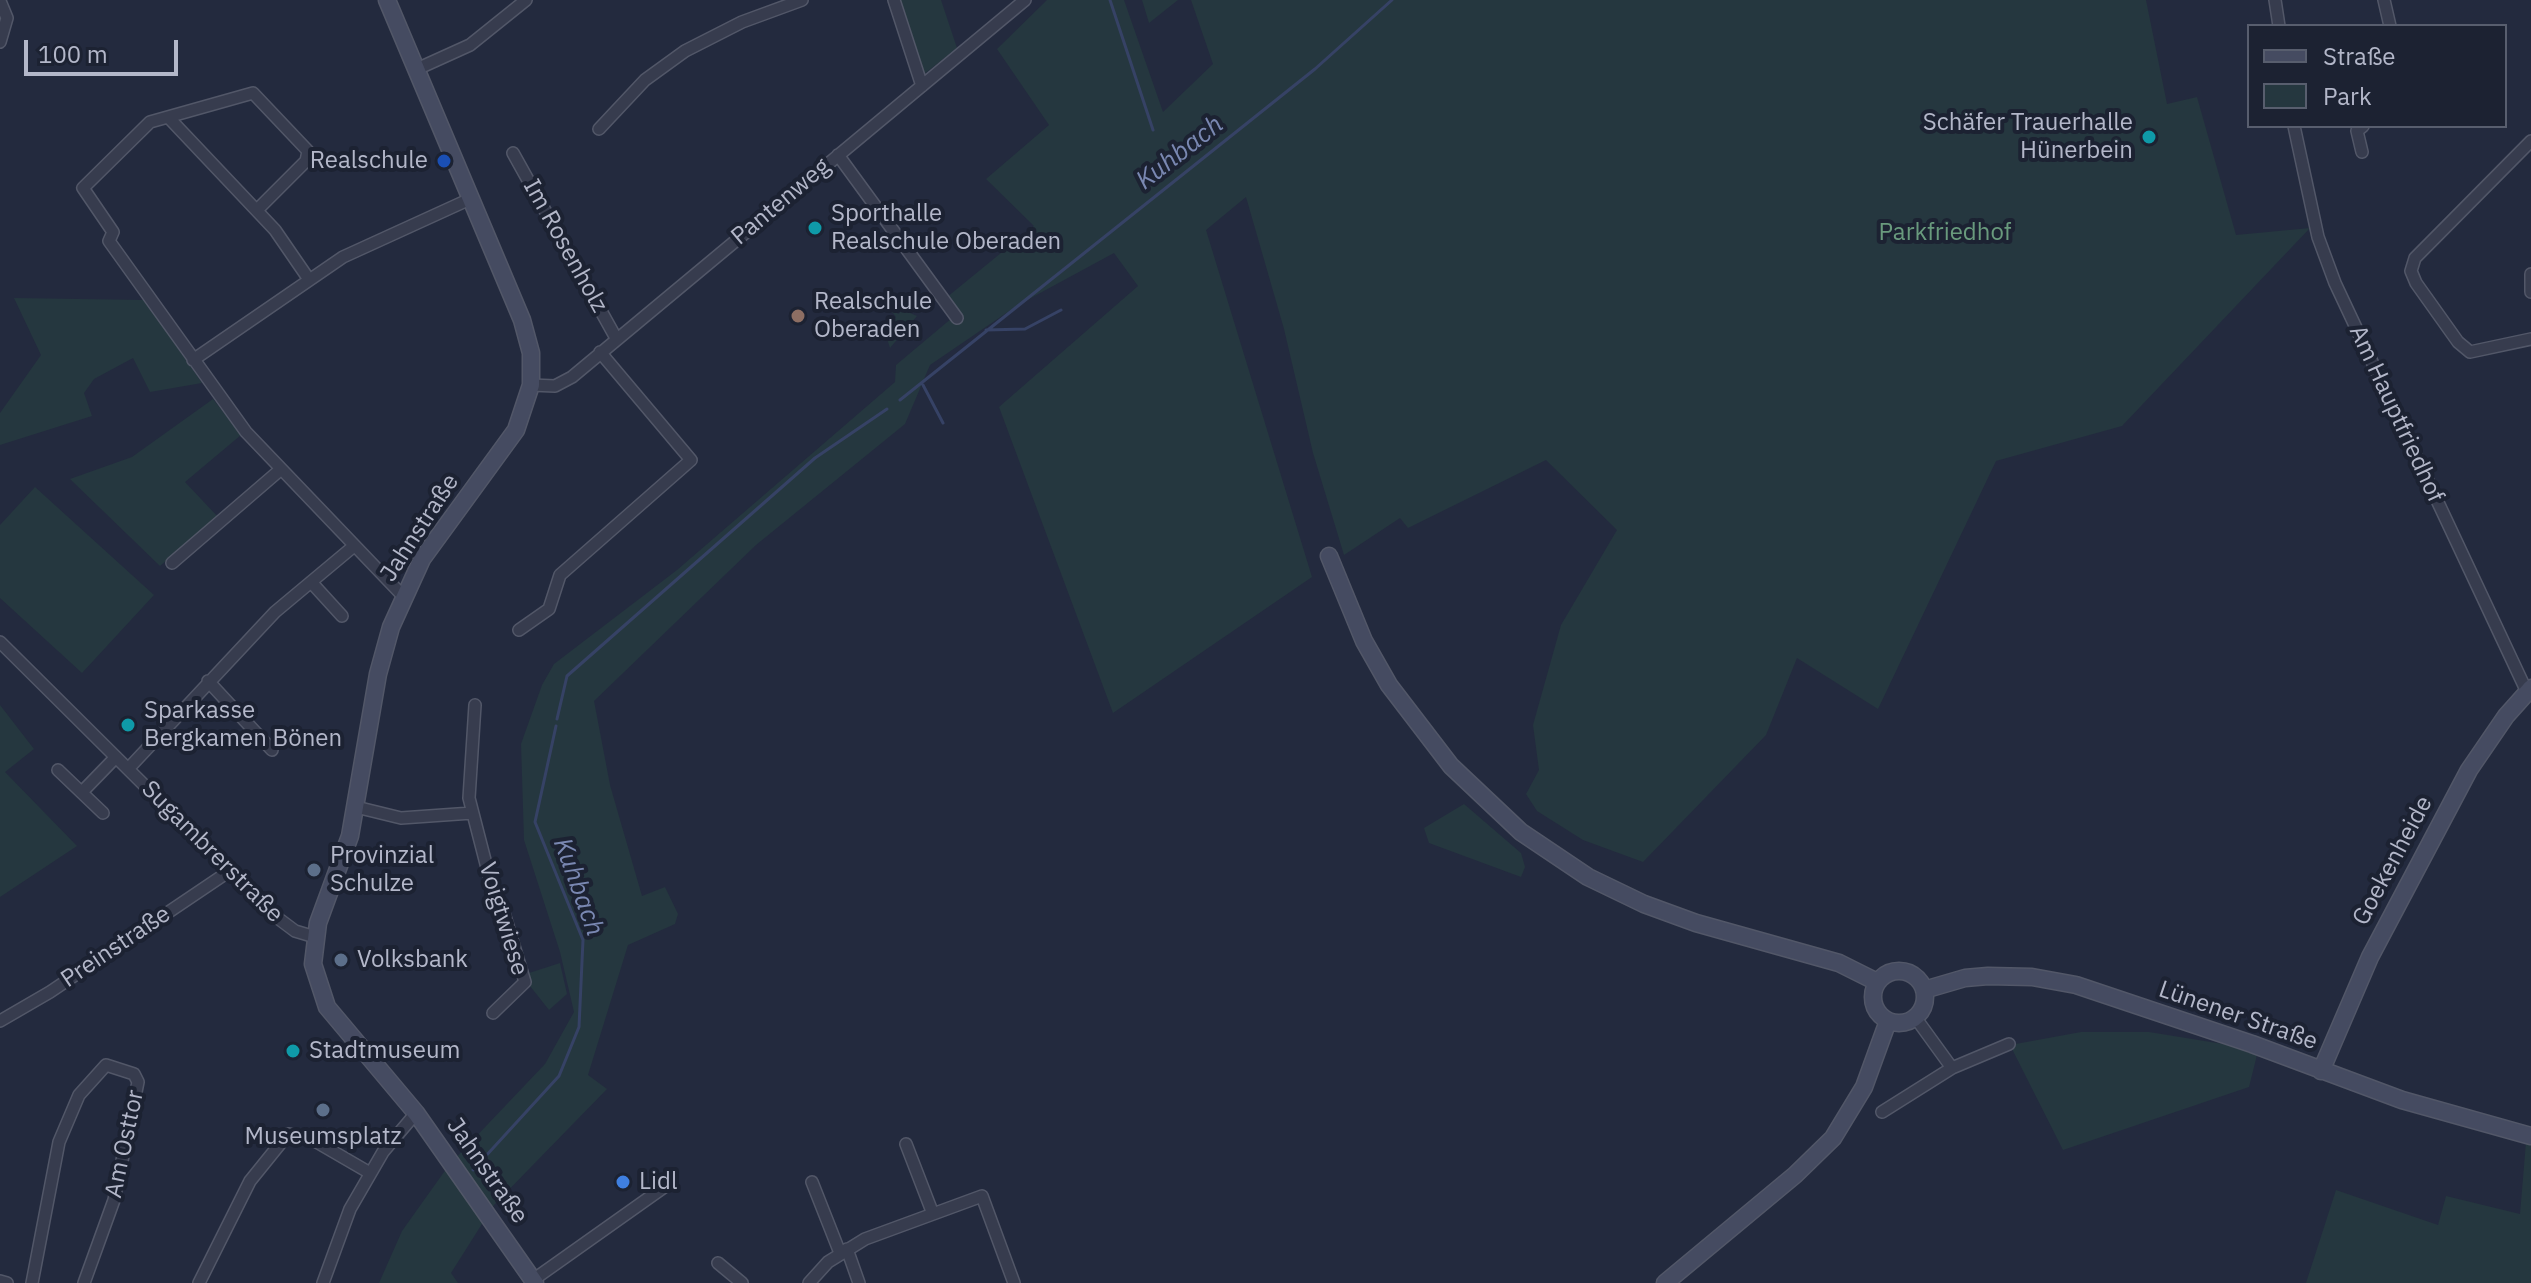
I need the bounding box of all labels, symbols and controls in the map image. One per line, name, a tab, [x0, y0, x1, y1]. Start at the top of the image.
scale bar	[28, 24, 182, 74]
legend	[2247, 24, 2507, 128]
text: 100 m	[38, 38, 108, 70]
text: Straße	[2323, 40, 2395, 72]
text: Park	[2323, 80, 2372, 112]
water label: Kuhbach	[1130, 109, 1230, 197]
place label: Schäfer Trauerhalle Hünerbein	[1923, 109, 2133, 165]
marker: Schäfer Trauerhalle Hünerbein	[2140, 128, 2158, 146]
place label: Realschule	[310, 147, 428, 175]
marker: Realschule	[435, 152, 453, 170]
street label: Pantenweg	[726, 152, 836, 252]
street label: Im Rosenholz	[517, 174, 613, 318]
place label: Sporthalle Realschule Oberaden	[831, 200, 1061, 256]
marker: Sporthalle Realschule Oberaden	[806, 219, 824, 237]
park label: Parkfriedhof	[1879, 219, 2011, 247]
place label: Realschule Oberaden	[814, 288, 932, 344]
marker: Realschule Oberaden	[789, 307, 807, 325]
street label: Am Hauptfriedhof	[2342, 321, 2450, 507]
street label: Jahnstraße	[375, 469, 465, 587]
place label: Sparkasse Bergkamen Bönen	[144, 697, 342, 753]
marker: Sparkasse Bergkamen Bönen	[119, 716, 137, 734]
street label: Sugambrerstraße	[135, 775, 289, 929]
street label: Goekenheide	[2347, 791, 2439, 931]
water label: Kuhbach	[546, 834, 610, 940]
place label: Provinzial Schulze	[330, 842, 434, 898]
street label: Voigtwiese	[472, 859, 534, 979]
marker: Provinzial Schulze	[305, 861, 323, 879]
street label: Preinstraße	[56, 900, 176, 994]
place label: Volksbank	[357, 946, 468, 974]
marker: Volksbank	[332, 951, 350, 969]
street label: Lünener Straße	[2155, 975, 2321, 1057]
place label: Stadtmuseum	[309, 1037, 461, 1065]
marker: Stadtmuseum	[284, 1042, 302, 1060]
street label: Am Osttor	[100, 1088, 150, 1200]
marker: Museumsplatz	[314, 1101, 332, 1119]
street label: Jahnstraße	[440, 1113, 534, 1229]
place label: Museumsplatz	[244, 1123, 402, 1151]
place label: Lidl	[639, 1168, 677, 1196]
marker: Lidl	[614, 1173, 632, 1191]

